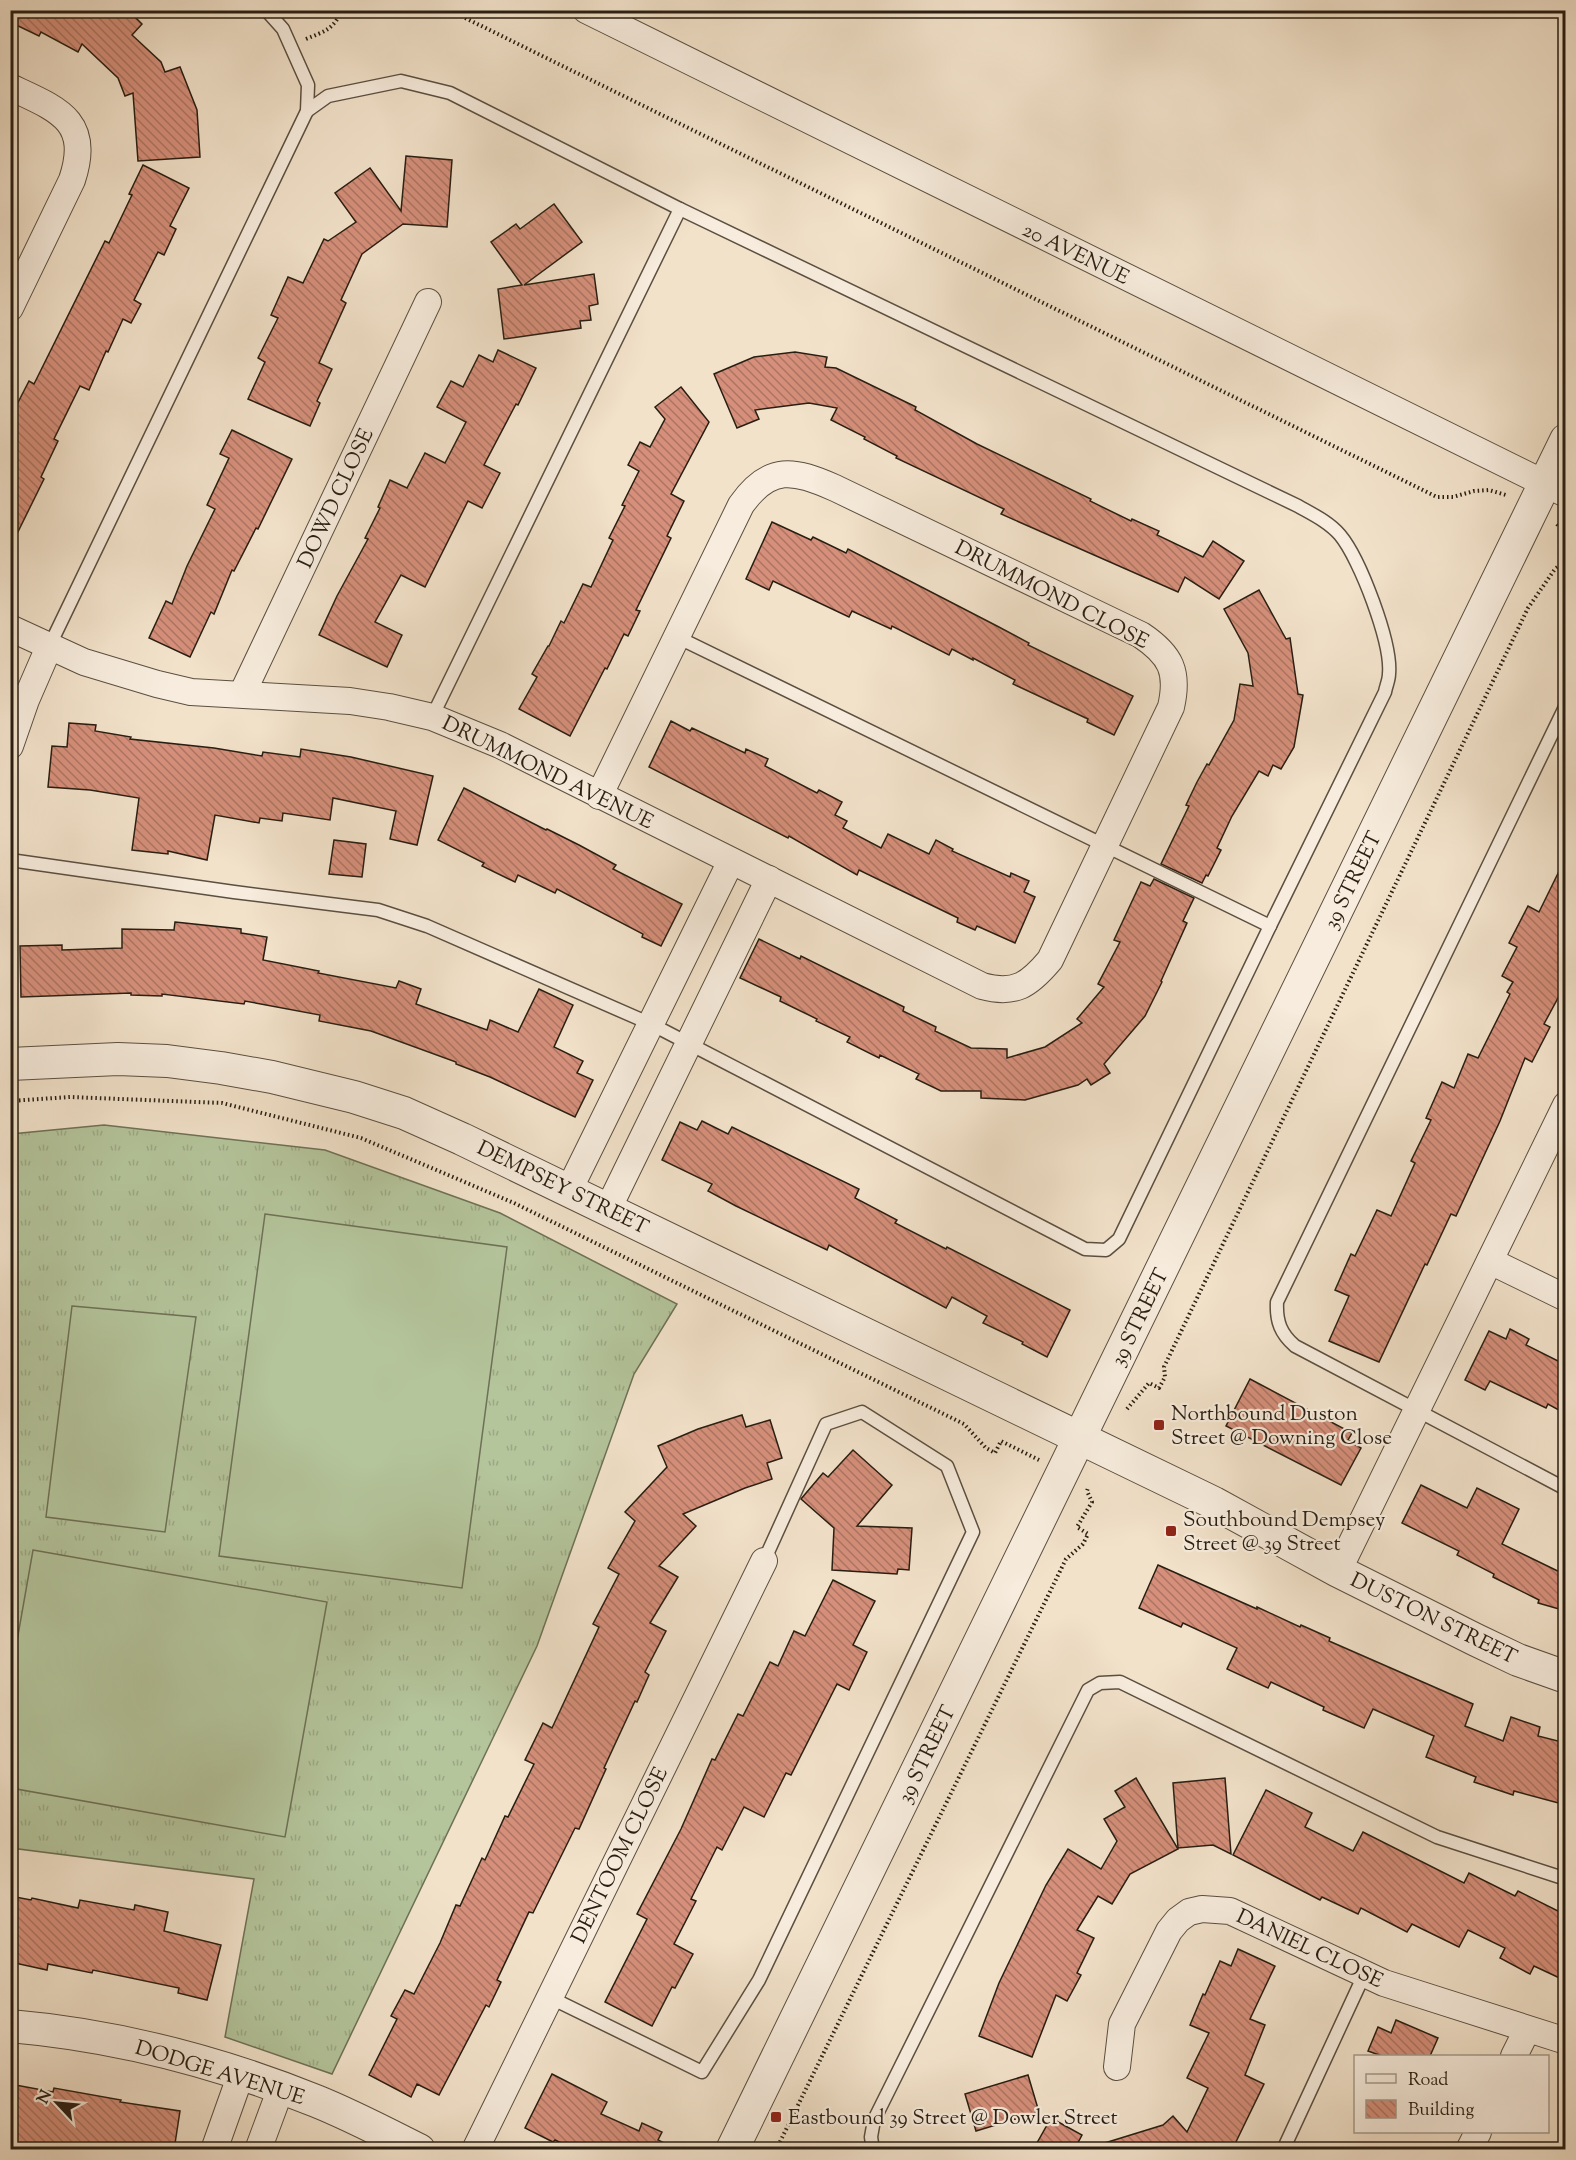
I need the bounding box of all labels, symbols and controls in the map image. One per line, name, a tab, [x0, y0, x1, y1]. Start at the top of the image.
street label: 20 AVENUE	[1017, 216, 1134, 294]
street label: DOWD CLOSE	[291, 424, 382, 574]
street label: DRUMMOND CLOSE	[949, 534, 1154, 658]
street label: DRUMMOND AVENUE	[436, 710, 658, 838]
street label: 39 STREET	[1317, 827, 1390, 935]
street label: DEMPSEY STREET	[471, 1134, 653, 1243]
street label: 39 STREET	[1104, 1264, 1177, 1372]
place label: Northbound Duston Street @ Downing Close	[1171, 1400, 1392, 1454]
marker: Northbound Duston Street @ Downing Close	[1152, 1418, 1166, 1432]
place label: Southbound Dempsey Street @ 39 Street	[1183, 1506, 1386, 1560]
marker: Southbound Dempsey Street @ 39 Street	[1164, 1524, 1178, 1538]
street label: DUSTON STREET	[1345, 1566, 1522, 1673]
street label: 39 STREET	[891, 1701, 964, 1809]
street label: DENTOOM CLOSE	[565, 1762, 677, 1949]
street label: DANIEL CLOSE	[1231, 1903, 1388, 1997]
street label: DODGE AVENUE	[131, 2034, 308, 2114]
legend	[1354, 2055, 1549, 2133]
text: Road	[1408, 2068, 1448, 2094]
north arrow	[27, 2073, 87, 2133]
text: N	[33, 2087, 59, 2108]
text: Building	[1408, 2098, 1474, 2124]
place label: Eastbound 39 Street @ Dowler Street	[788, 2104, 1118, 2134]
marker: Eastbound 39 Street @ Dowler Street	[769, 2110, 783, 2124]

